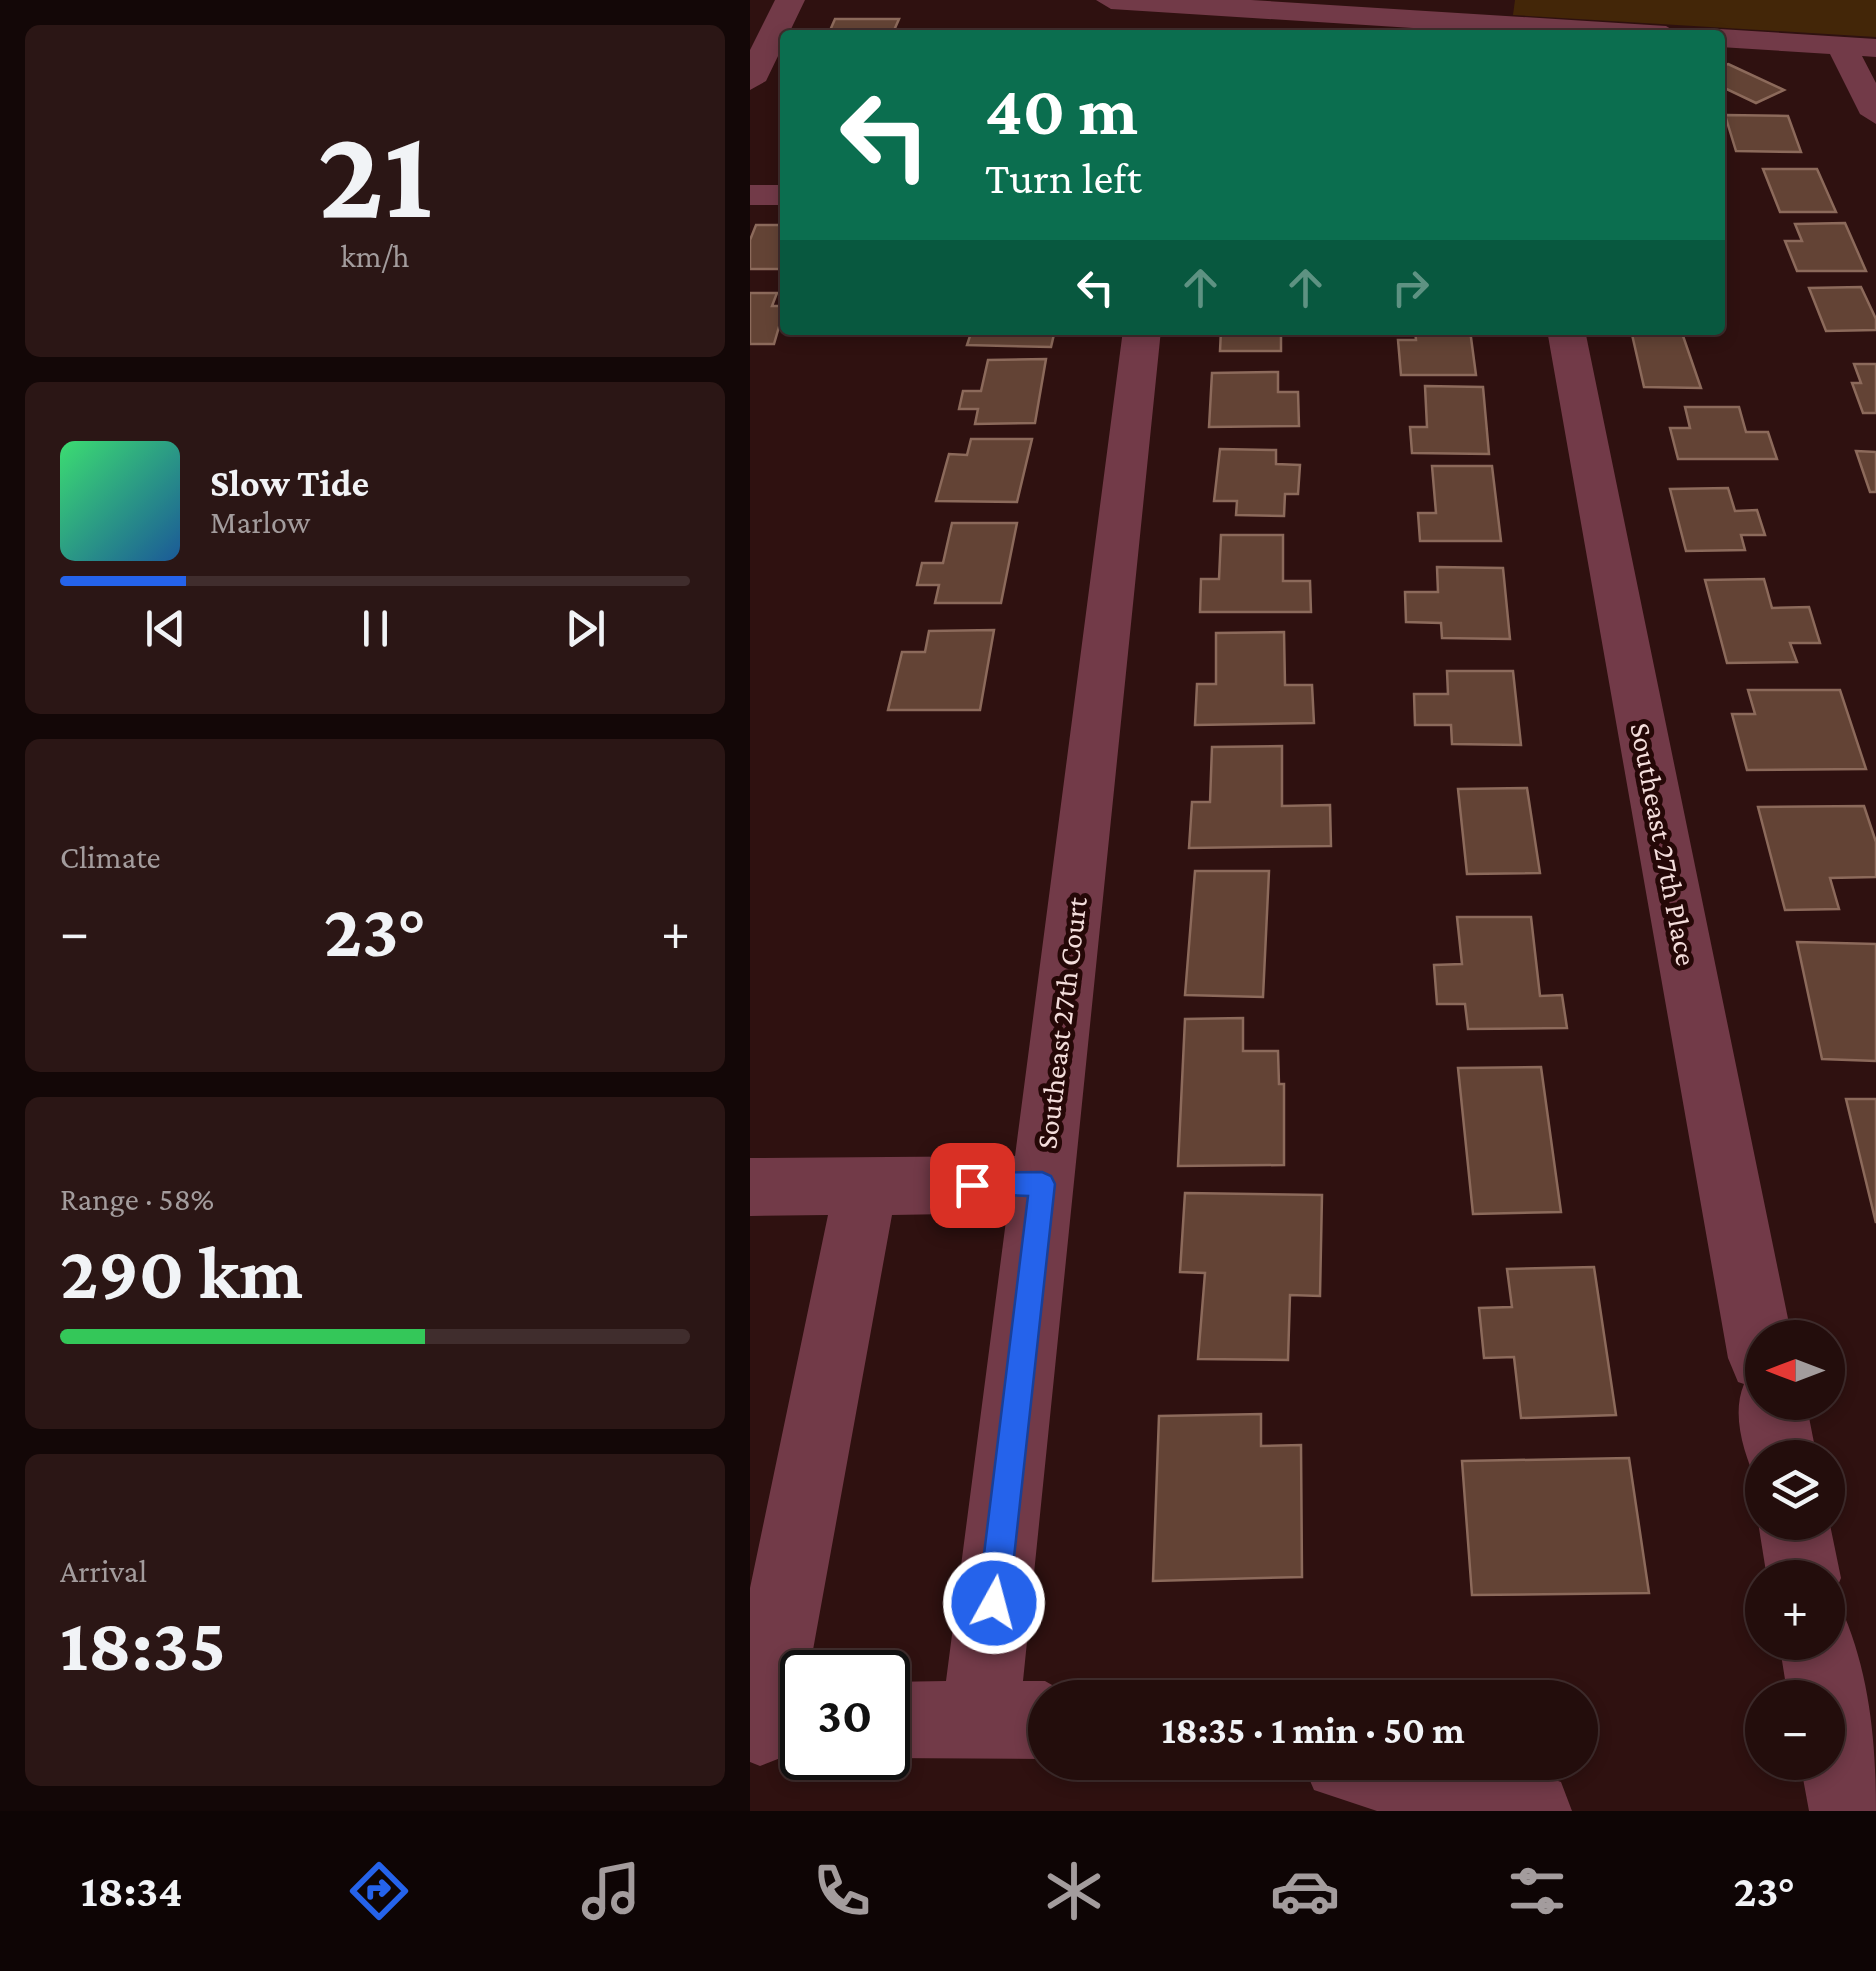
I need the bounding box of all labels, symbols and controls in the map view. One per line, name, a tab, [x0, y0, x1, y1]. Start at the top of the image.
icon: left	[820, 70, 950, 200]
text: 40 m	[985, 71, 1138, 149]
text: 21	[318, 100, 432, 245]
text: Turn left	[985, 153, 1142, 203]
text: km/h	[341, 238, 410, 274]
icon: left	[1068, 260, 1123, 315]
icon: ahead	[1173, 260, 1228, 315]
icon: ahead	[1278, 260, 1333, 315]
icon: right	[1383, 260, 1438, 315]
text: Slow Tide	[210, 462, 369, 504]
text: Marlow	[210, 504, 310, 540]
icon: previous	[138, 601, 193, 656]
icon: pause	[348, 601, 403, 656]
icon: next	[558, 601, 613, 656]
street label: Southeast 27th Place	[1624, 720, 1704, 968]
text: Climate	[60, 839, 161, 875]
text: 23°	[324, 889, 426, 972]
street label: Southeast 27th Court	[1029, 894, 1093, 1151]
text: −	[60, 901, 89, 962]
text: +	[661, 901, 690, 962]
pin	[930, 1143, 1015, 1228]
icon: arrive	[945, 1158, 1000, 1213]
text: Range · 58%	[60, 1181, 214, 1217]
text: 290 km	[60, 1231, 303, 1314]
north arrow	[1745, 1320, 1845, 1420]
map controls	[1745, 1320, 1845, 1780]
button: layers	[1745, 1440, 1845, 1540]
position arrow	[942, 1551, 1046, 1655]
text: Arrival	[60, 1553, 147, 1589]
button: +	[1745, 1560, 1845, 1660]
text: 18:35	[60, 1603, 226, 1686]
speed limit sign: 30	[780, 1650, 910, 1780]
button: −	[1745, 1680, 1845, 1780]
text: 18:35 · 1 min · 50 m	[1161, 1709, 1465, 1751]
icon: directions	[344, 1856, 414, 1926]
icon: music	[576, 1856, 646, 1926]
icon: phone	[807, 1856, 877, 1926]
icon: climate	[1039, 1856, 1109, 1926]
icon: car	[1270, 1856, 1340, 1926]
icon: filters	[1502, 1856, 1572, 1926]
text: 18:34	[81, 1866, 183, 1916]
text: 23°	[1734, 1866, 1795, 1916]

